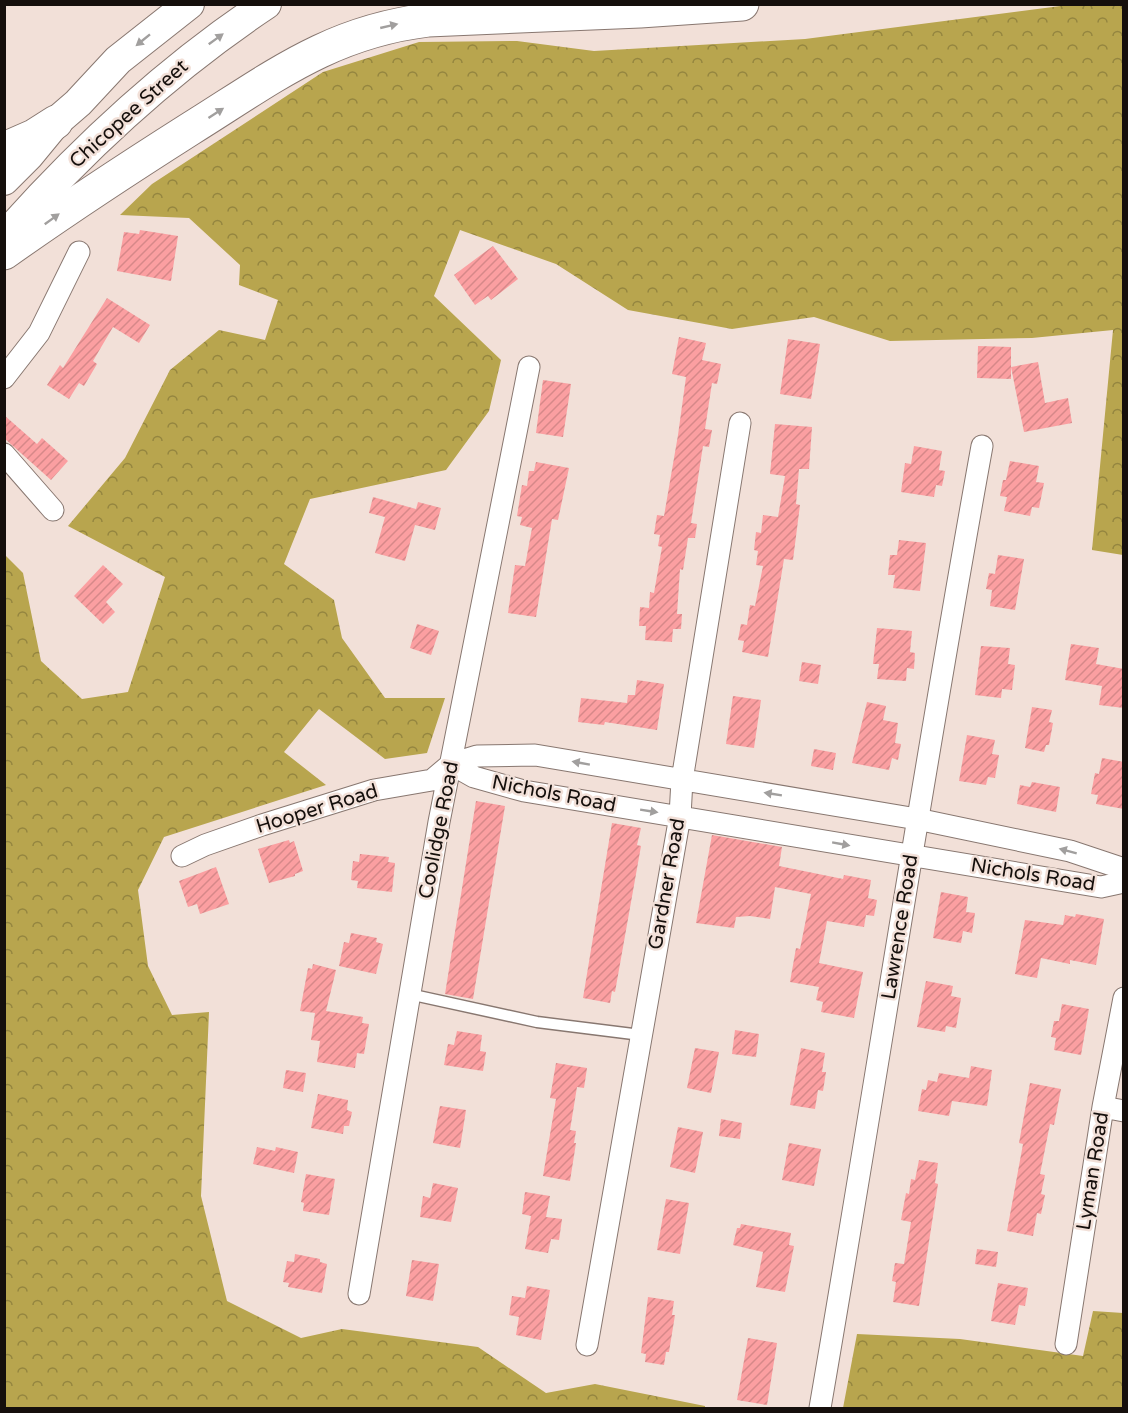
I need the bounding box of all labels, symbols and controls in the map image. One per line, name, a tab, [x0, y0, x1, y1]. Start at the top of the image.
one-way arrow	[380, 21, 398, 31]
one-way arrow	[135, 33, 150, 45]
one-way arrow	[208, 34, 223, 46]
street label: Chicopee Street	[65, 54, 194, 174]
one-way arrow	[207, 107, 224, 118]
one-way arrow	[44, 213, 60, 225]
one-way arrow	[571, 758, 590, 767]
street label: Coolidge Road	[414, 759, 464, 901]
street label: Nichols Road	[490, 770, 618, 818]
street label: Hooper Road	[253, 779, 381, 839]
one-way arrow	[764, 790, 783, 799]
one-way arrow	[640, 807, 659, 816]
street label: Gardner Road	[644, 816, 690, 952]
one-way arrow	[832, 840, 851, 849]
one-way arrow	[1059, 845, 1077, 855]
street label: Lawrence Road	[877, 853, 923, 1001]
street label: Nichols Road	[969, 853, 1097, 897]
street label: Lyman Road	[1072, 1110, 1114, 1232]

